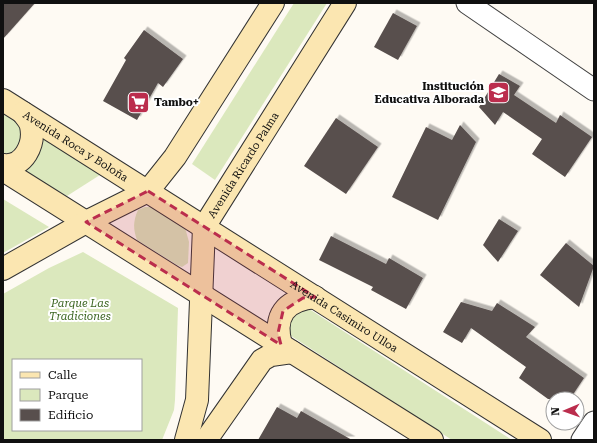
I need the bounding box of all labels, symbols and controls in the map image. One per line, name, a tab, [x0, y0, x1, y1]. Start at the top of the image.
school or university icon: Institución Educativa Alborada	[486, 79, 512, 105]
place label: Institución Educativa Alborada	[375, 80, 485, 106]
supermarket icon: Tambo+	[126, 89, 152, 115]
place label: Tambo+	[154, 96, 199, 109]
street label: Avenida Roca y Boloña	[21, 108, 131, 184]
street label: Avenida Ricardo Palma	[205, 110, 281, 220]
street label: Avenida Casimiro Ulloa	[288, 277, 400, 355]
park label: Parque Las Tradiciones	[49, 297, 111, 323]
legend	[12, 359, 142, 431]
text: Calle	[48, 368, 78, 382]
text: Parque	[48, 388, 89, 402]
north arrow	[545, 391, 585, 431]
text: N	[549, 406, 562, 416]
text: Edificio	[48, 408, 93, 422]

